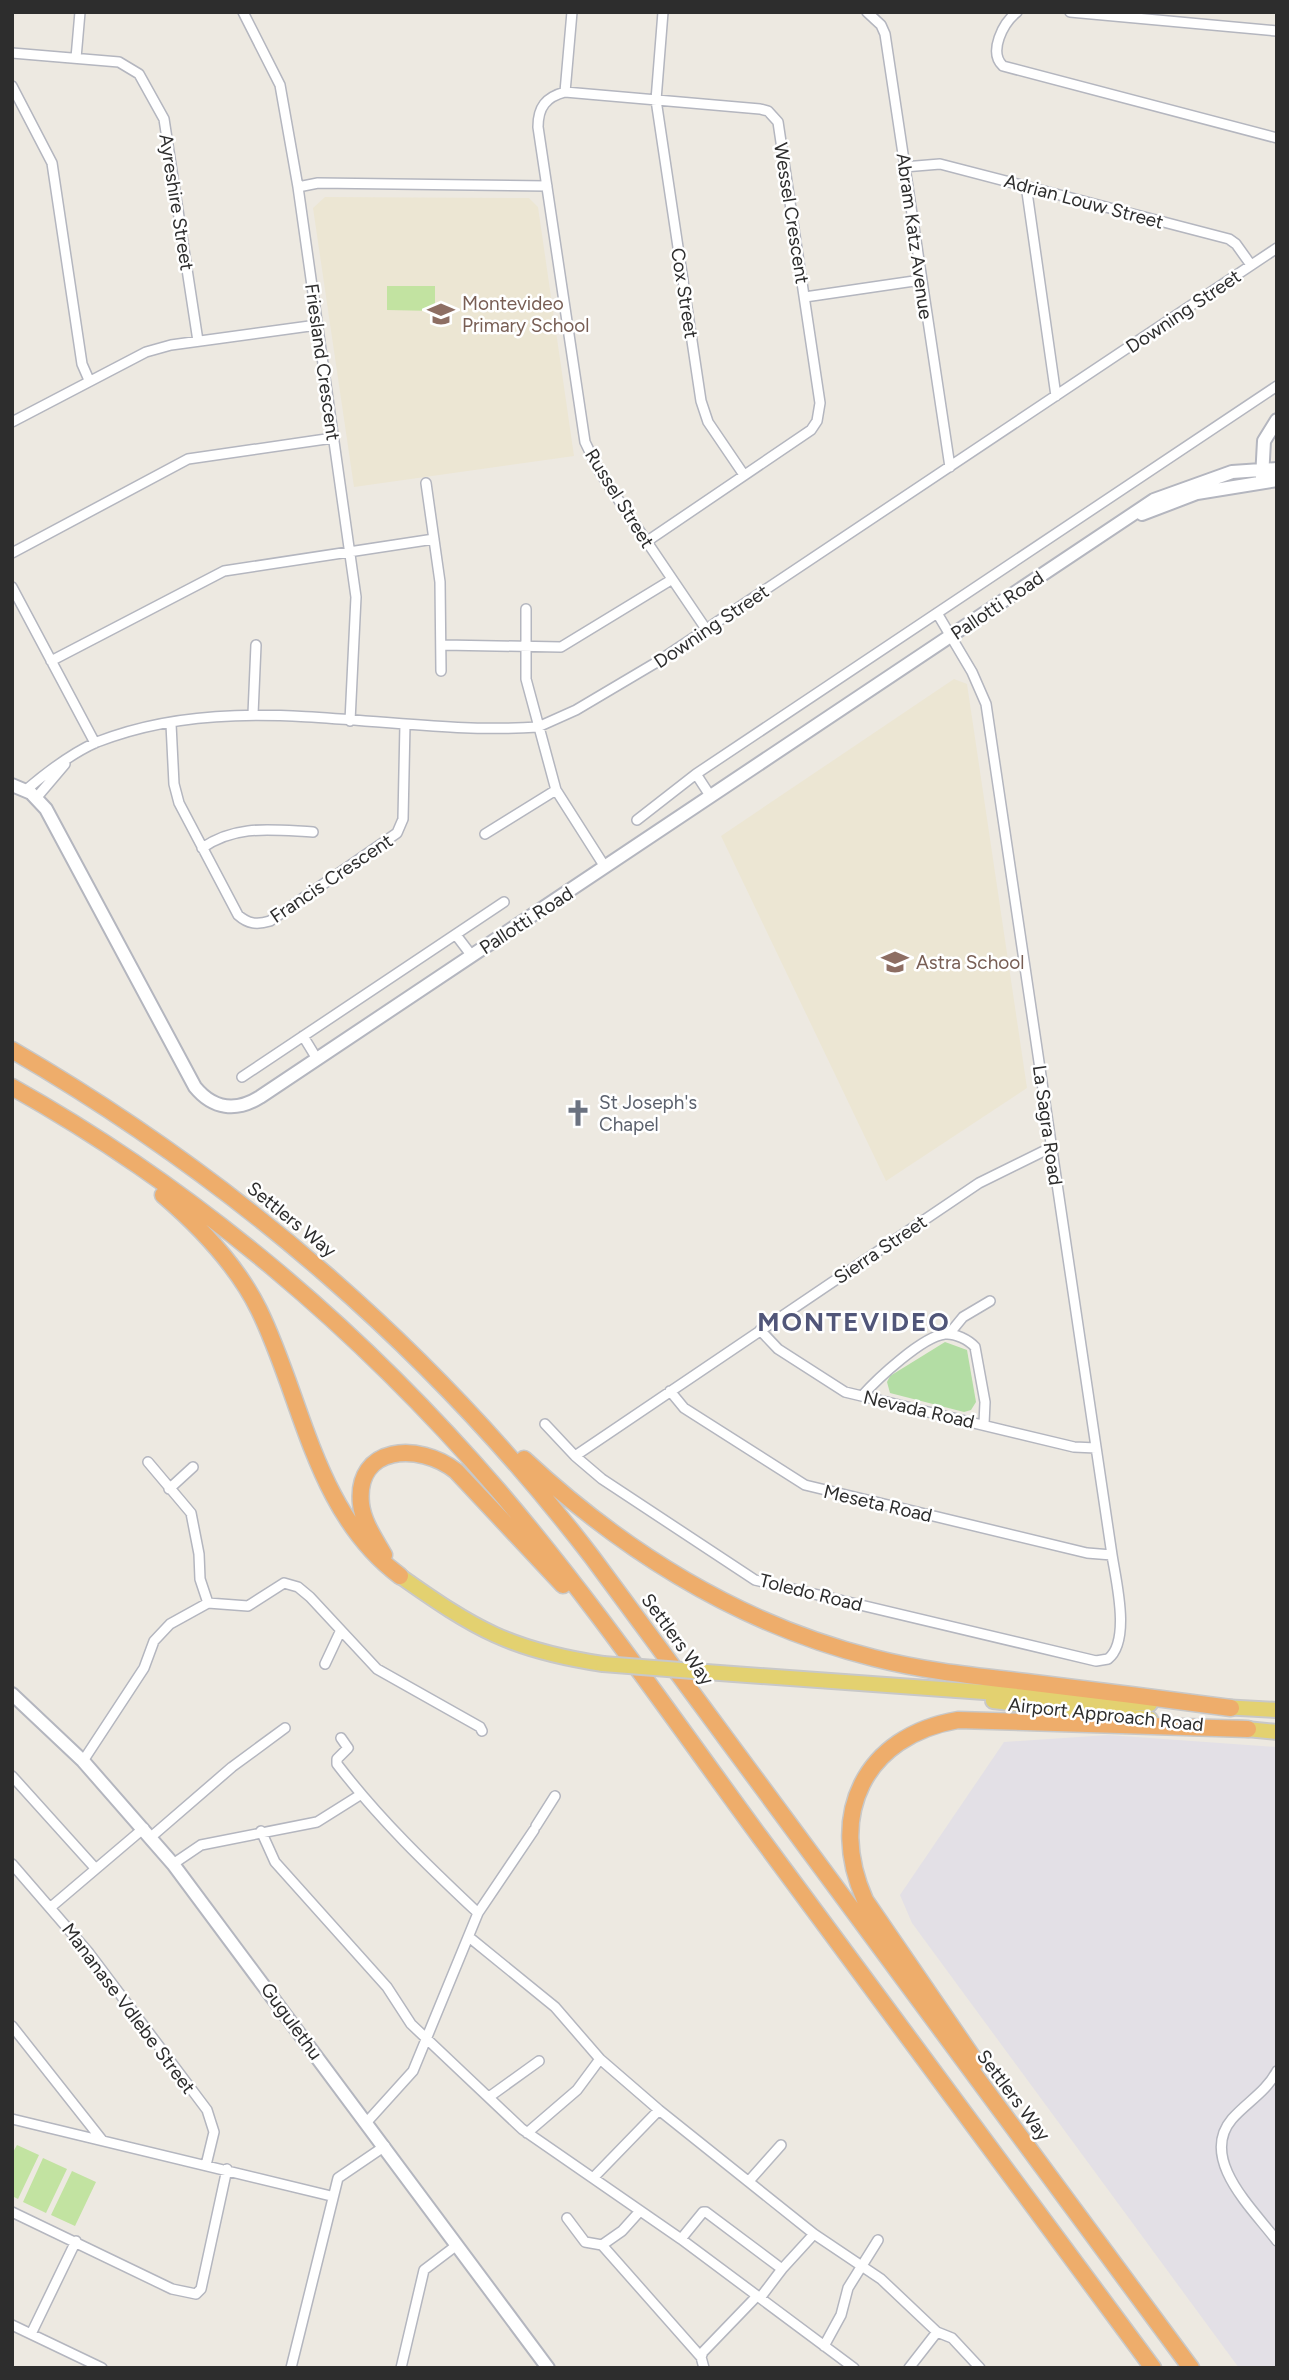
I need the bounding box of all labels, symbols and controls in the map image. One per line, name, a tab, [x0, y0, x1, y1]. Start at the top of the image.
street label: Ayreshire Street	[154, 132, 199, 272]
street label: Wessel Crescent	[769, 141, 814, 285]
street label: Abram Katz Avenue	[891, 152, 938, 321]
street label: Adrian Louw Street	[1002, 169, 1166, 234]
street label: Cox Street	[666, 246, 703, 340]
street label: Downing Street	[1122, 265, 1245, 358]
street label: Friesland Crescent	[300, 282, 345, 442]
place label: Montevideo Primary School	[462, 292, 590, 337]
school or university icon: Montevideo Primary School	[426, 299, 456, 329]
street label: Russel Street	[580, 444, 659, 552]
street label: Pallotti Road	[946, 566, 1048, 645]
street label: Downing Street	[650, 580, 773, 673]
street label: Francis Crescent	[266, 829, 397, 928]
street label: Pallotti Road	[475, 882, 577, 959]
school or university icon: Astra School	[880, 947, 910, 977]
place label: Astra School	[916, 951, 1024, 974]
street label: La Sagra Road	[1028, 1063, 1067, 1187]
place label: St Joseph's Chapel	[599, 1091, 697, 1136]
church icon: St Joseph's Chapel	[563, 1098, 593, 1128]
street label: Settlers Way	[243, 1176, 341, 1262]
street label: Sierra Street	[830, 1210, 931, 1289]
district label: MONTEVIDEO	[757, 1306, 951, 1338]
street label: Nevada Road	[861, 1386, 977, 1433]
street label: Meseta Road	[821, 1480, 935, 1527]
street label: Toledo Road	[757, 1569, 865, 1616]
street label: Settlers Way	[637, 1589, 719, 1690]
street label: Airport Approach Road	[1007, 1693, 1205, 1736]
street label: Mananase Vdlebe Street	[57, 1918, 200, 2098]
street label: Gugulethu	[256, 1978, 327, 2064]
street label: Settlers Way	[972, 2045, 1055, 2145]

